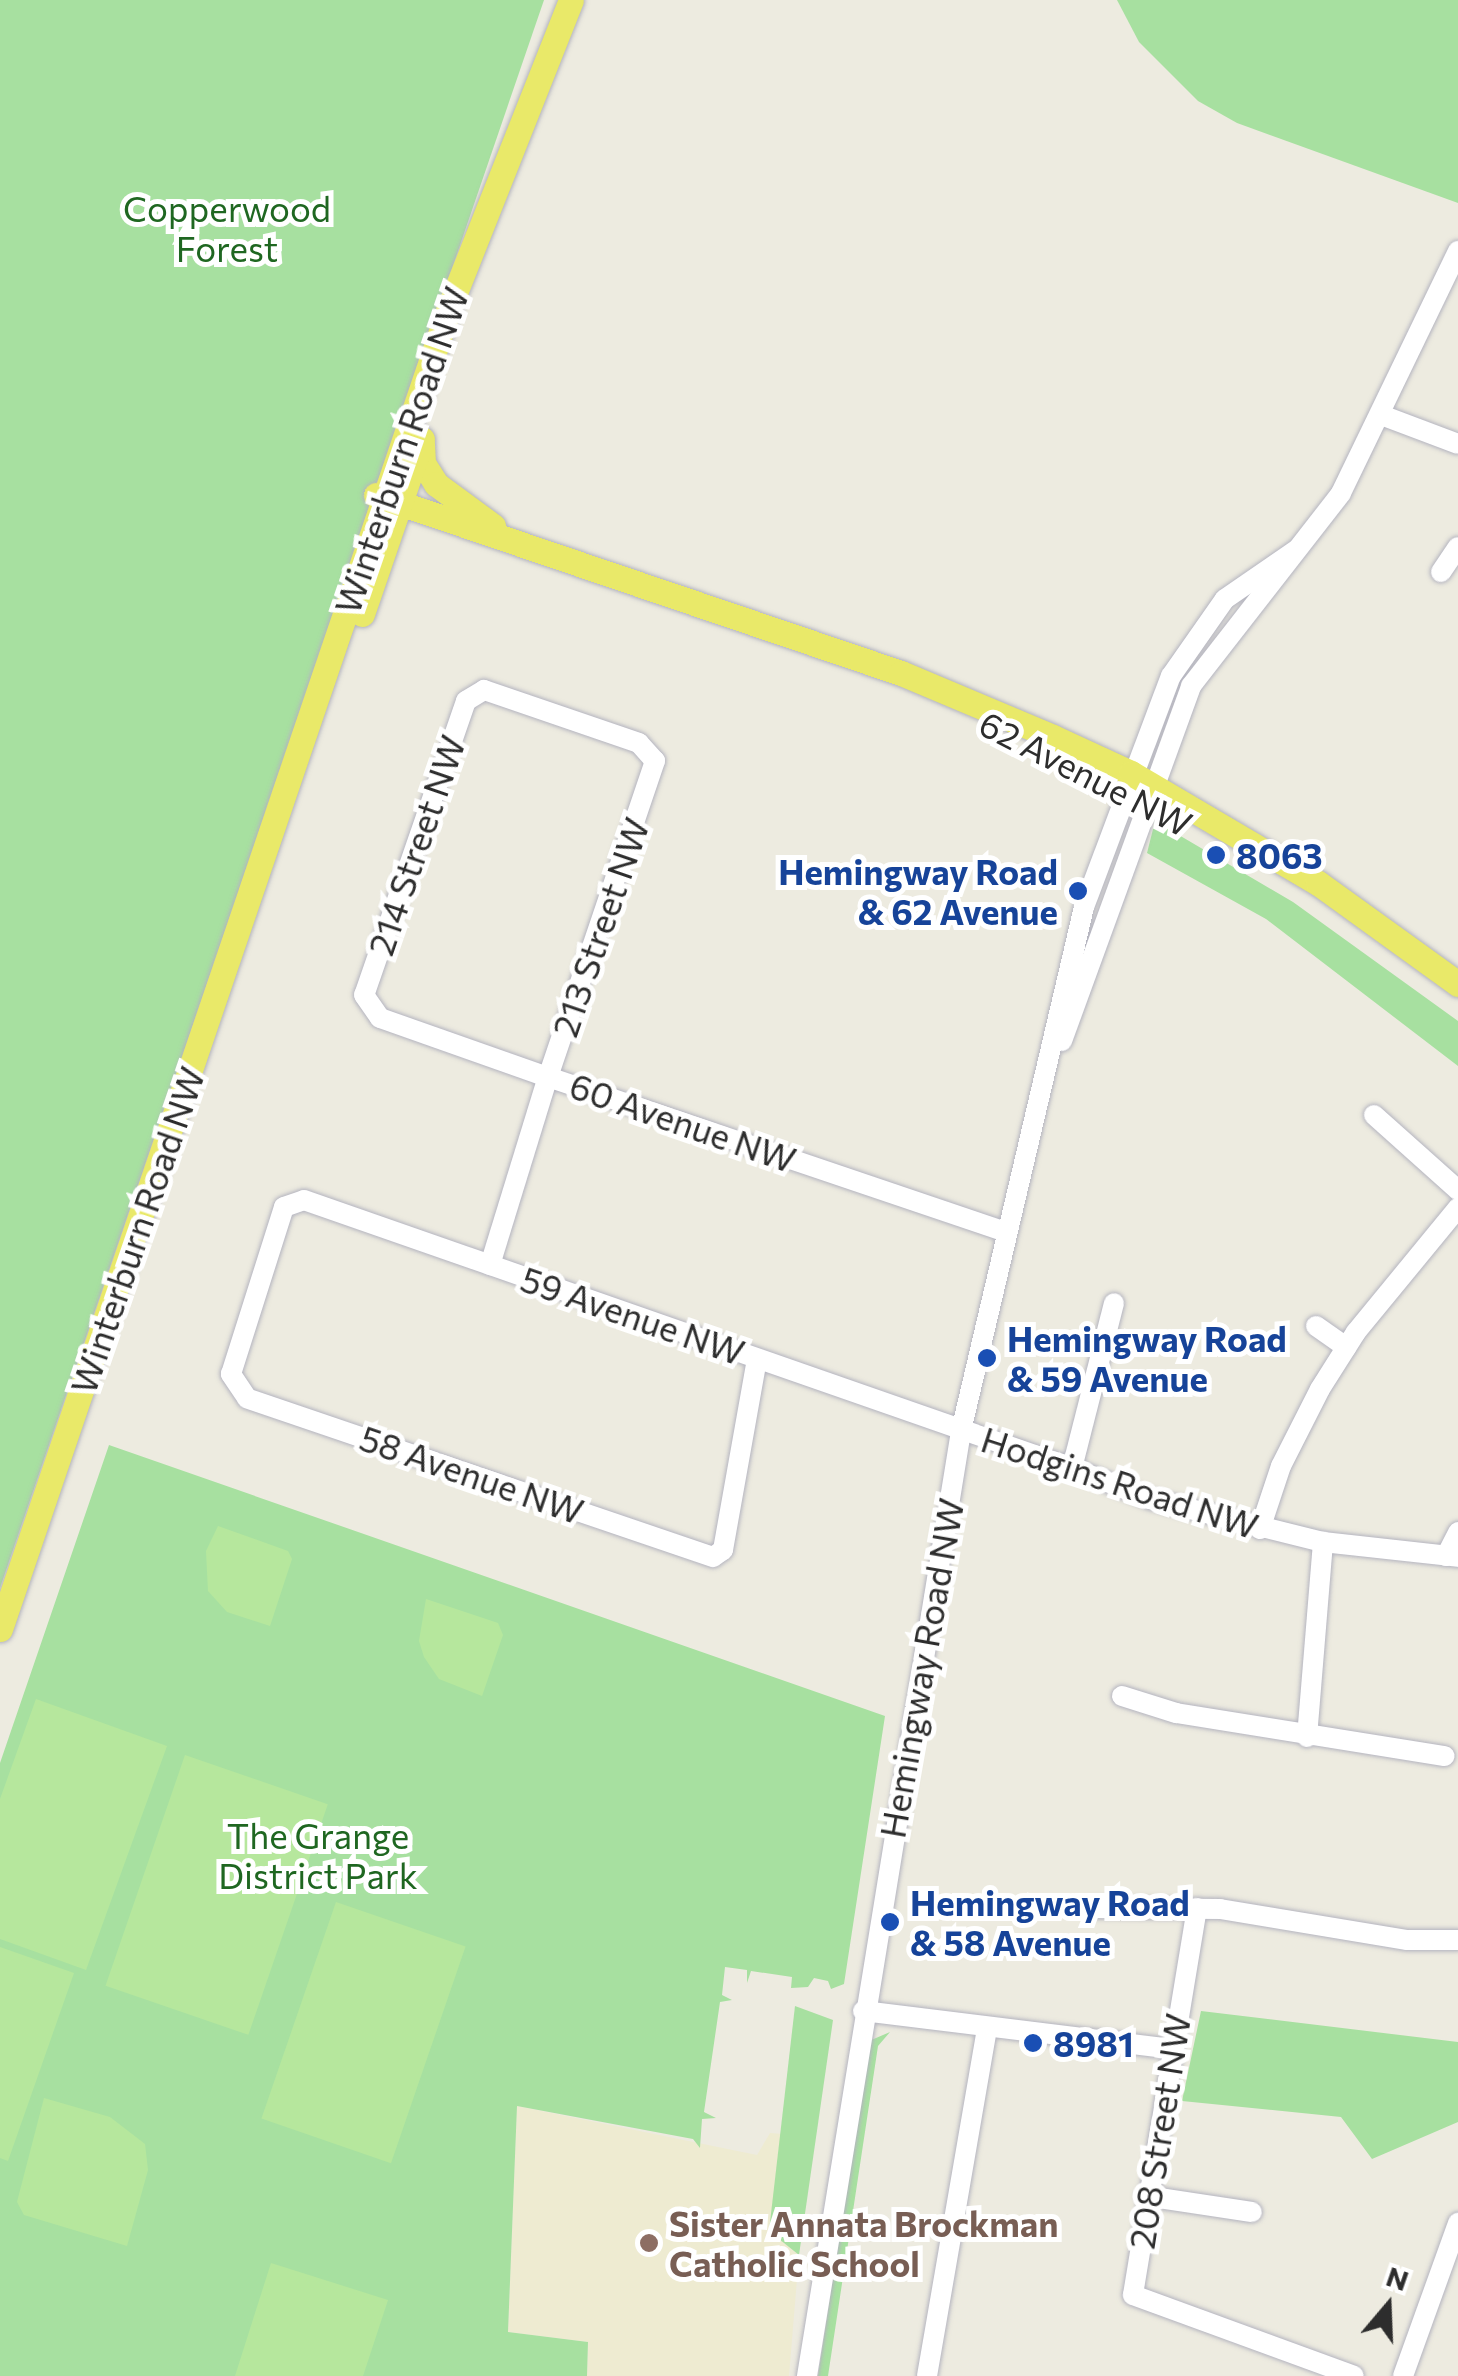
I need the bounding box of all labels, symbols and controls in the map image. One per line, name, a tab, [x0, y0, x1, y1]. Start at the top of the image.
park label: Copperwood Forest	[123, 187, 331, 269]
street label: Winterburn Road NW	[325, 281, 477, 619]
street label: 62 Avenue NW	[973, 701, 1199, 845]
street label: 214 Street NW	[359, 730, 473, 960]
street label: 213 Street NW	[543, 812, 657, 1042]
place label: 8063	[1236, 834, 1323, 876]
marker: 8063	[1205, 844, 1227, 866]
place label: Hemingway Road & 62 Avenue	[778, 850, 1058, 932]
marker: Hemingway Road & 62 Avenue	[1067, 880, 1089, 902]
street label: Winterburn Road NW	[61, 1061, 213, 1399]
street label: 60 Avenue NW	[564, 1064, 802, 1180]
street label: 59 Avenue NW	[516, 1257, 750, 1373]
place label: Hemingway Road & 59 Avenue	[1007, 1317, 1287, 1399]
marker: Hemingway Road & 59 Avenue	[976, 1347, 998, 1369]
street label: 58 Avenue NW	[355, 1416, 589, 1532]
street label: Hodgins Road NW	[976, 1417, 1264, 1547]
street label: Hemingway Road NW	[870, 1495, 972, 1841]
park label: The Grange District Park	[218, 1814, 418, 1896]
place label: Hemingway Road & 58 Avenue	[910, 1881, 1190, 1963]
marker: Hemingway Road & 58 Avenue	[879, 1911, 901, 1933]
street label: 208 Street NW	[1120, 2010, 1198, 2252]
place label: 8981	[1053, 2022, 1134, 2064]
marker: 8981	[1022, 2032, 1044, 2054]
place label: Sister Annata Brockman Catholic School	[669, 2202, 1058, 2284]
marker: Sister Annata Brockman Catholic School	[638, 2232, 660, 2254]
north arrow	[1338, 2256, 1438, 2356]
text: N	[1382, 2258, 1413, 2297]

